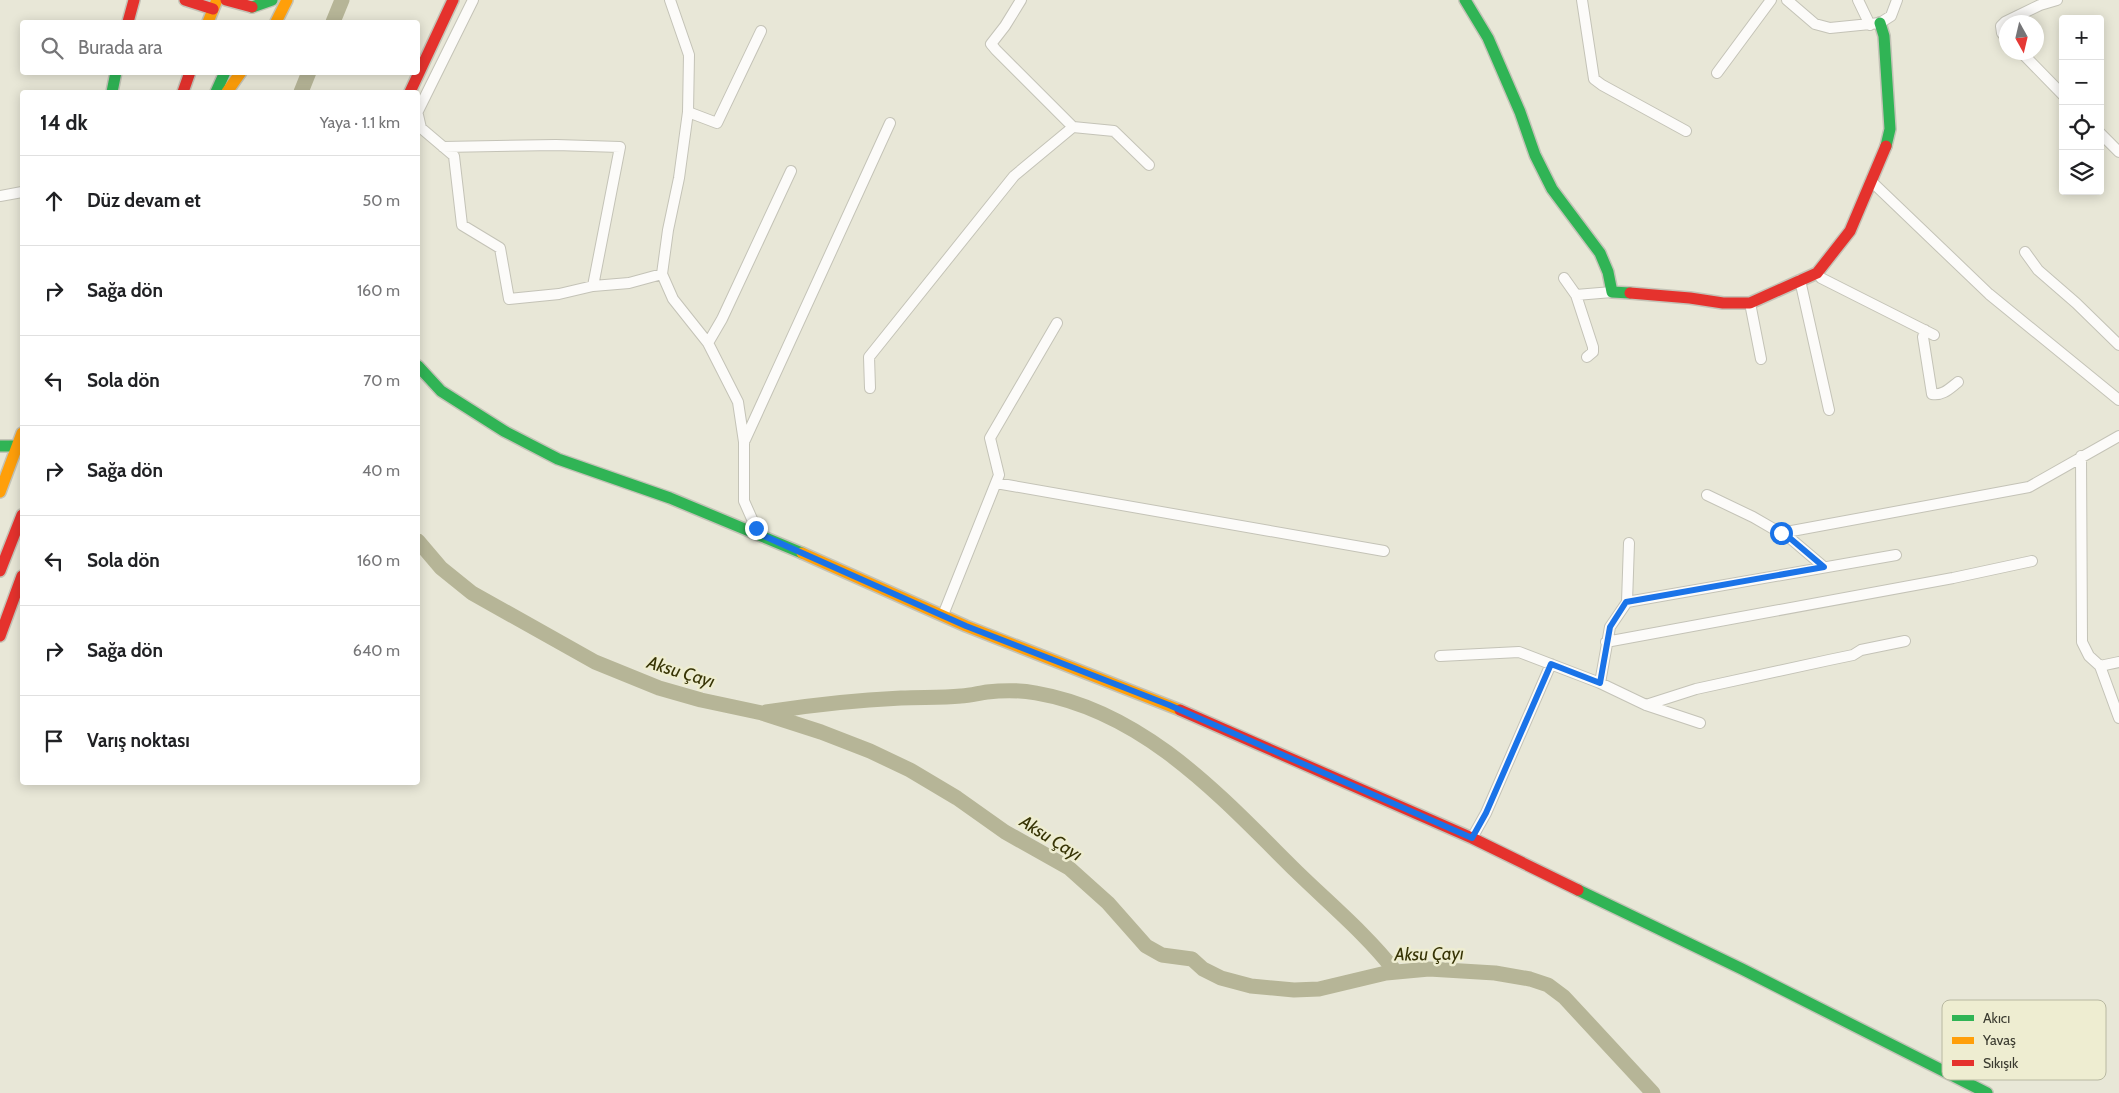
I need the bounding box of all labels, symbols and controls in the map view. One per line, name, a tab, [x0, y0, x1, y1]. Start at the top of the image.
north arrow	[1999, 15, 2044, 60]
map controls	[2059, 15, 2104, 195]
button: +	[2059, 15, 2104, 60]
search box	[20, 20, 420, 75]
icon: search	[38, 34, 66, 62]
text: Burada ara	[78, 36, 162, 59]
button: −	[2059, 60, 2104, 105]
button: locate	[2059, 105, 2104, 150]
text: 14 dk	[40, 110, 88, 135]
text: Yaya · 1.1 km	[320, 113, 400, 132]
button: layers	[2059, 150, 2104, 195]
icon: ahead	[40, 187, 68, 215]
text: Düz devam et	[87, 189, 201, 212]
text: 50 m	[363, 191, 400, 210]
icon: right	[40, 277, 68, 305]
text: Sağa dön	[87, 279, 163, 302]
text: 160 m	[357, 281, 400, 300]
icon: left	[40, 367, 68, 395]
text: Sola dön	[87, 369, 160, 392]
text: 70 m	[363, 371, 400, 390]
icon: right	[40, 457, 68, 485]
text: Sağa dön	[87, 459, 163, 482]
text: 40 m	[362, 461, 400, 480]
route end	[745, 517, 768, 540]
route start	[1770, 522, 1793, 545]
icon: left	[40, 547, 68, 575]
text: Sola dön	[87, 549, 160, 572]
text: 160 m	[357, 551, 400, 570]
icon: right	[40, 637, 68, 665]
text: Sağa dön	[87, 639, 163, 662]
text: 640 m	[353, 641, 400, 660]
water label: Aksu Çayı	[644, 651, 718, 693]
icon: arrive	[40, 727, 68, 755]
text: Varış noktası	[87, 729, 190, 752]
water label: Aksu Çayı	[1015, 810, 1086, 866]
water label: Aksu Çayı	[1393, 942, 1464, 966]
legend	[1942, 1000, 2106, 1080]
text: Akıcı	[1983, 1009, 2010, 1027]
text: Yavaş	[1982, 1031, 2016, 1049]
text: Sıkışık	[1983, 1054, 2019, 1072]

